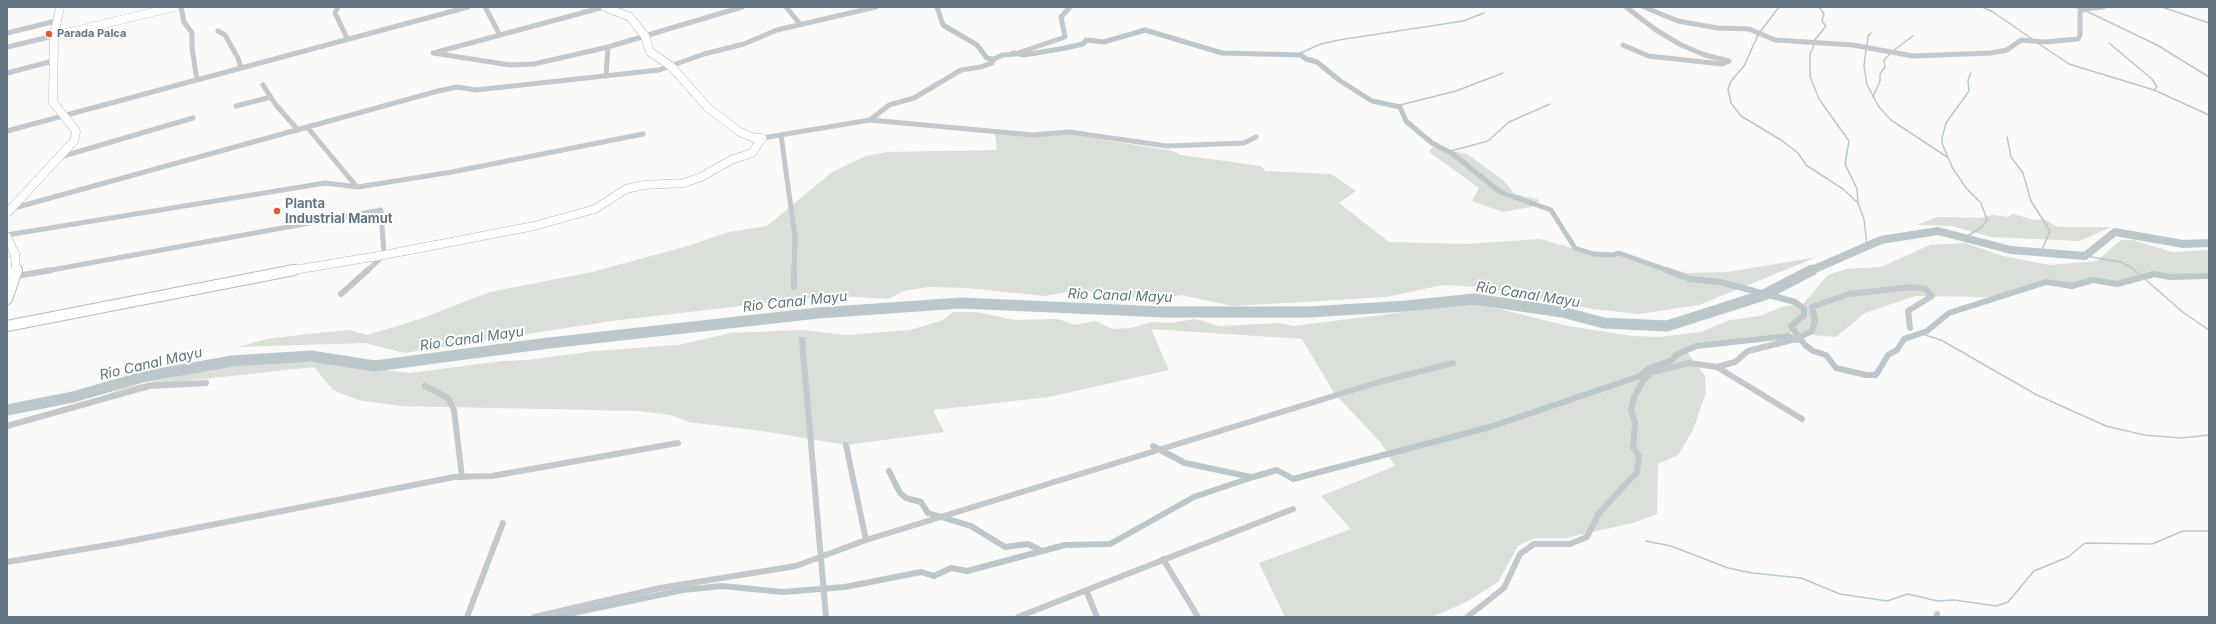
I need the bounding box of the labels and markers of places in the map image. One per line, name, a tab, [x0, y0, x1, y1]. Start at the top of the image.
place label: Parada Palca	[57, 27, 126, 41]
marker: Parada Palca	[44, 29, 54, 39]
place label: Planta Industrial Mamut	[285, 196, 393, 227]
marker: Planta Industrial Mamut	[272, 206, 282, 216]

